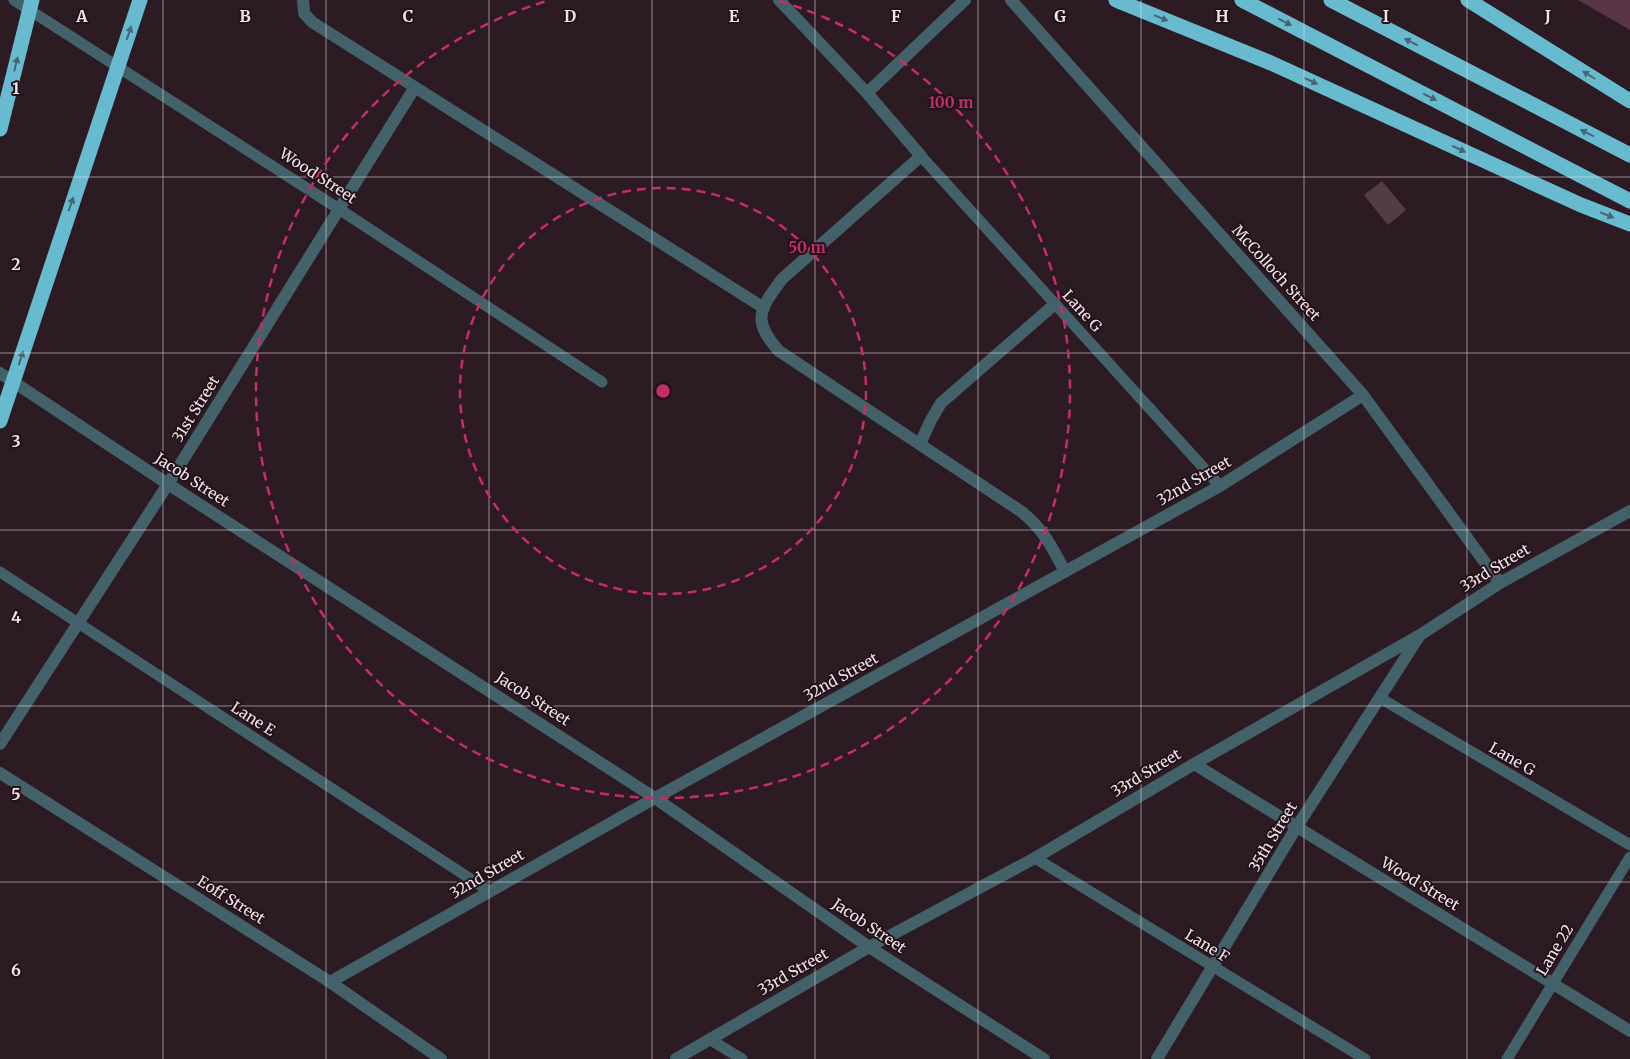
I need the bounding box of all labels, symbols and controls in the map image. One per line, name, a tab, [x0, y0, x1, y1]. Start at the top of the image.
text: A	[75, 6, 88, 26]
text: B	[239, 6, 251, 26]
text: C	[403, 6, 413, 26]
text: D	[564, 6, 576, 26]
text: E	[729, 6, 740, 26]
text: F	[891, 6, 901, 26]
text: G	[1054, 6, 1066, 26]
text: H	[1215, 6, 1229, 26]
text: I	[1383, 6, 1389, 26]
text: J	[1544, 6, 1551, 26]
one-way arrow	[1154, 15, 1168, 23]
one-way arrow	[1279, 18, 1292, 27]
one-way arrow	[126, 26, 133, 41]
one-way arrow	[1404, 38, 1419, 46]
one-way arrow	[12, 57, 20, 72]
one-way arrow	[1582, 70, 1595, 80]
text: 1	[12, 78, 20, 98]
one-way arrow	[1304, 78, 1318, 86]
text: 100 m	[929, 93, 973, 112]
one-way arrow	[1422, 93, 1437, 101]
one-way arrow	[1579, 129, 1594, 137]
street label: Wood Street	[275, 143, 360, 208]
one-way arrow	[1452, 145, 1466, 153]
one-way arrow	[67, 196, 75, 211]
one-way arrow	[1600, 211, 1615, 219]
street label: McColloch Street	[1228, 221, 1325, 325]
text: 50 m	[788, 238, 826, 257]
text: 2	[11, 254, 21, 274]
street label: Lane G	[1059, 286, 1106, 336]
one-way arrow	[17, 351, 25, 366]
street label: 31st Street	[168, 372, 223, 445]
centre of rings	[654, 382, 672, 400]
text: 3	[11, 431, 21, 451]
street label: Jacob Street	[151, 448, 233, 511]
street label: 32nd Street	[1153, 452, 1234, 509]
street label: 33rd Street	[1456, 539, 1533, 596]
text: 4	[11, 607, 21, 627]
street label: 32nd Street	[800, 648, 882, 705]
street label: Jacob Street	[492, 667, 574, 730]
street label: Lane E	[228, 697, 279, 740]
street label: Lane G	[1486, 738, 1539, 779]
street label: 33rd Street	[1107, 744, 1184, 801]
text: 5	[11, 784, 21, 804]
street label: 35th Street	[1244, 798, 1301, 875]
street label: 32nd Street	[446, 845, 527, 902]
street label: Wood Street	[1377, 852, 1463, 914]
street label: Eoff Street	[194, 871, 269, 928]
street label: Jacob Street	[828, 893, 910, 957]
street label: Lane 22	[1532, 920, 1577, 979]
street label: Lane F	[1182, 925, 1233, 966]
street label: 33rd Street	[754, 944, 831, 999]
text: 6	[11, 960, 21, 980]

